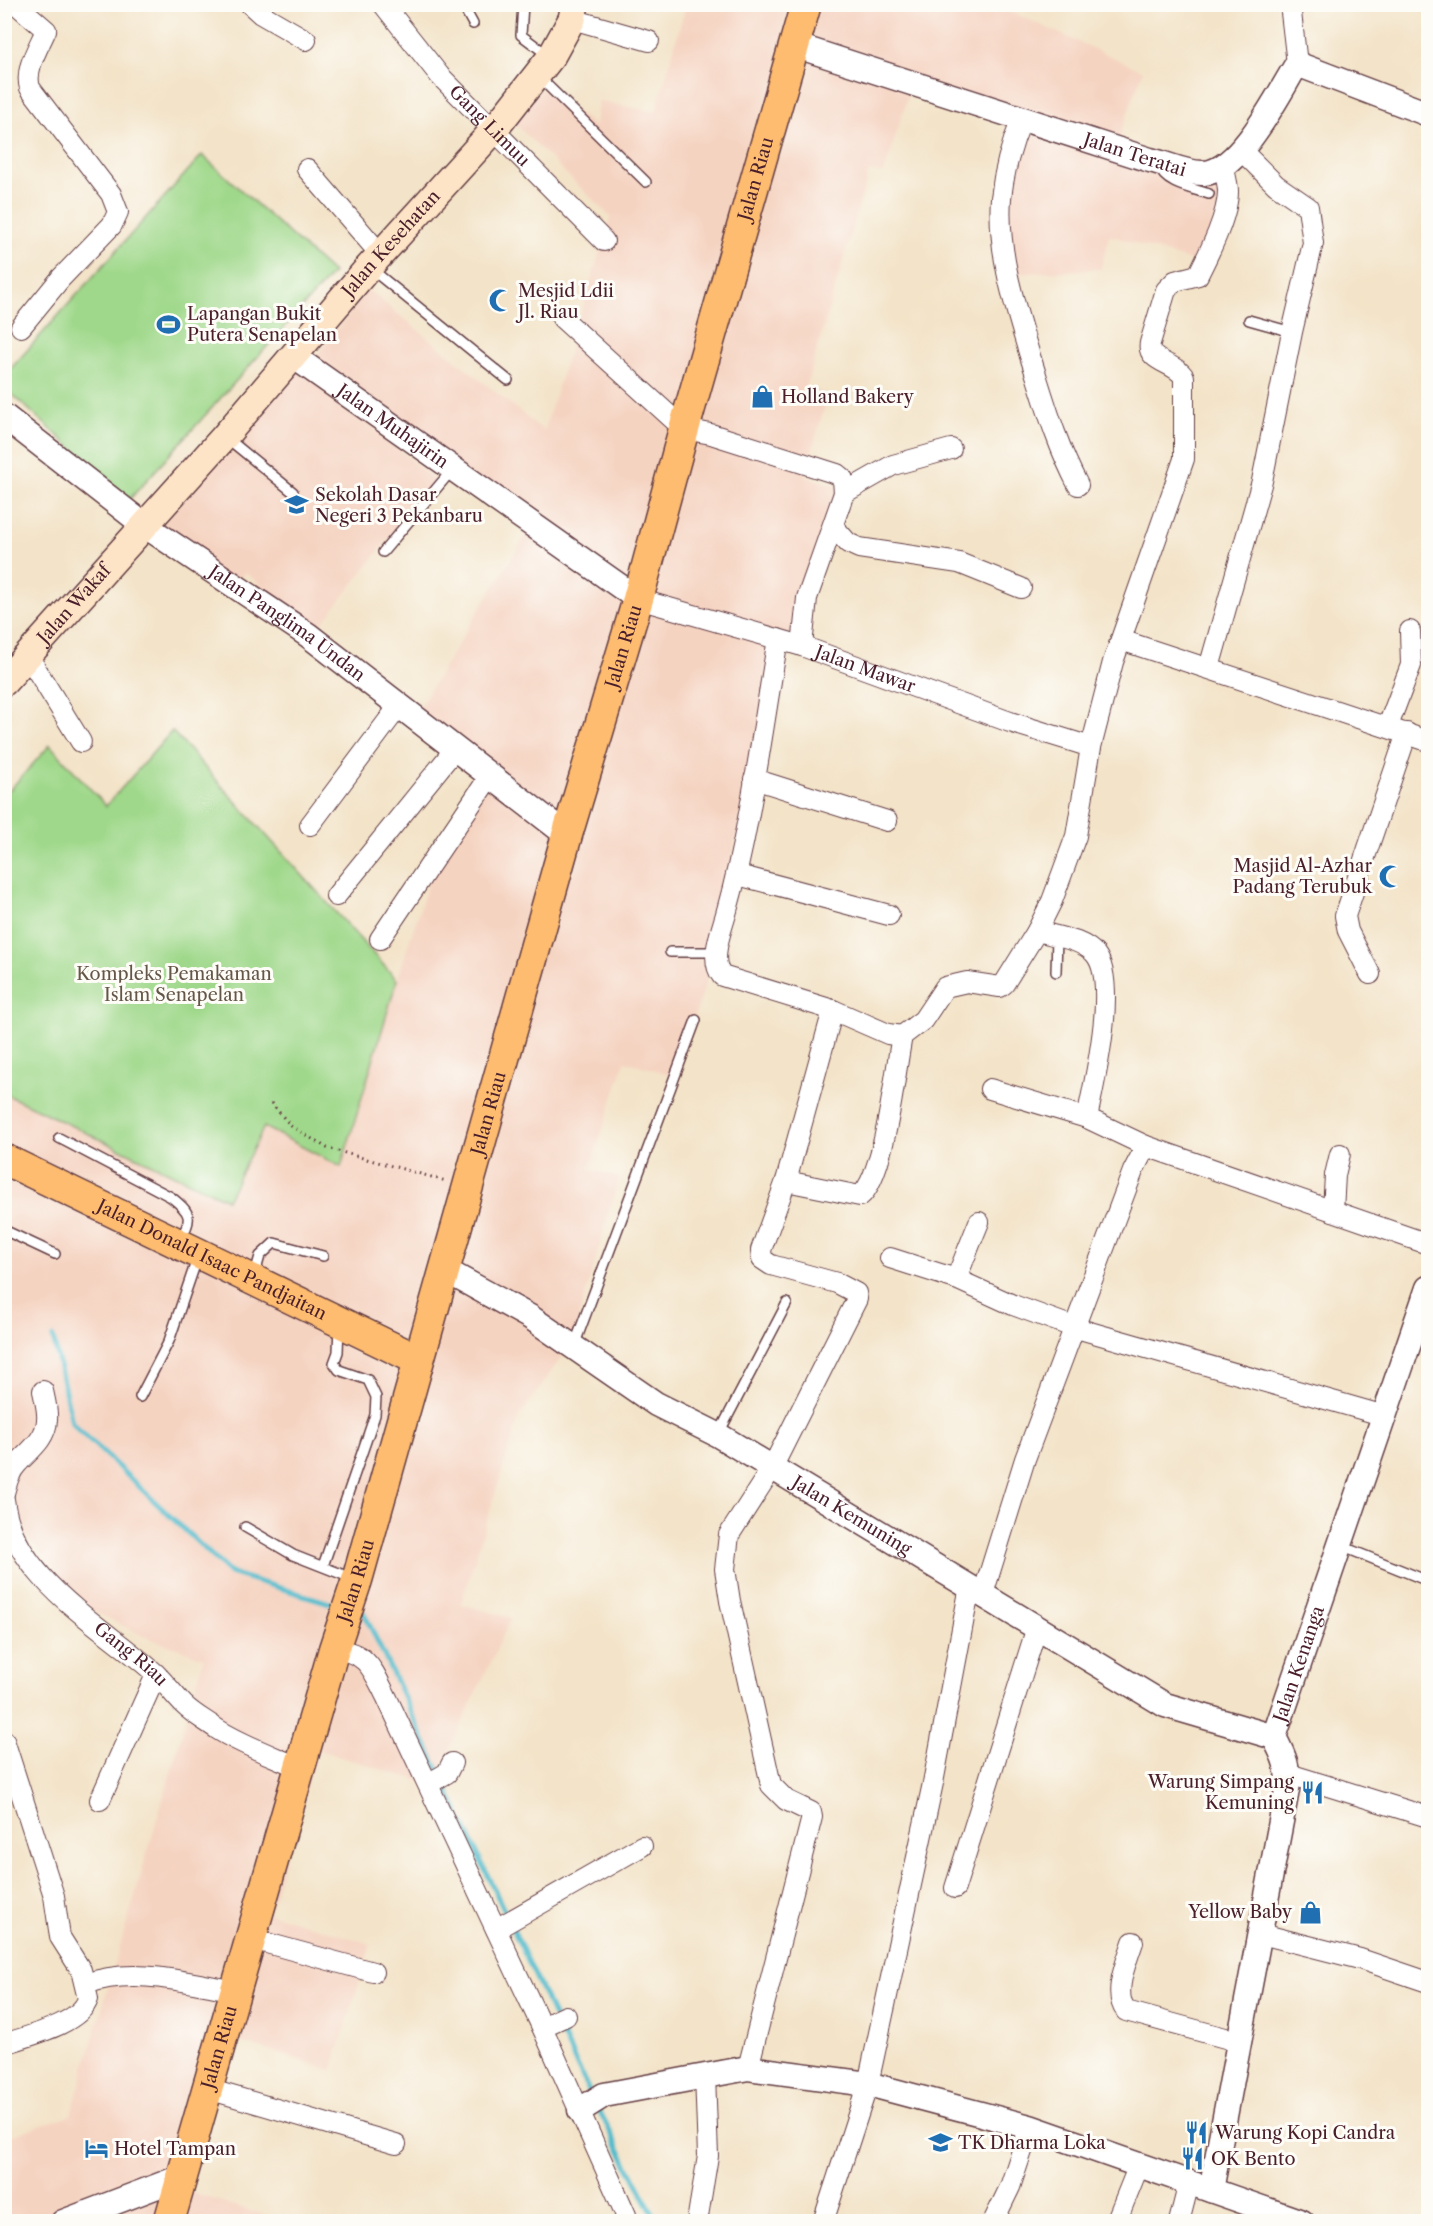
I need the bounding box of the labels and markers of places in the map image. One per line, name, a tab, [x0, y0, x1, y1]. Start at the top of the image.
place label: Mesjid Ldii Jl. Riau	[515, 280, 614, 323]
mosque icon: Mesjid Ldii Jl. Riau	[487, 288, 513, 314]
place label: Lapangan Bukit Putera Senapelan	[187, 303, 337, 346]
sports icon: Lapangan Bukit Putera Senapelan	[156, 311, 182, 337]
shop icon: Holland Bakery	[750, 384, 776, 410]
place label: Holland Bakery	[781, 386, 915, 408]
place label: Sekolah Dasar Negeri 3 Pekanbaru	[315, 484, 483, 527]
school or university icon: Sekolah Dasar Negeri 3 Pekanbaru	[284, 492, 310, 518]
place label: Masjid Al-Azhar Padang Terubuk	[1232, 855, 1374, 898]
mosque icon: Masjid Al-Azhar Padang Terubuk	[1377, 863, 1403, 889]
place label: Warung Simpang Kemuning	[1147, 1771, 1294, 1814]
restaurant icon: Warung Simpang Kemuning	[1299, 1779, 1325, 1805]
shop icon: Yellow Baby	[1297, 1899, 1323, 1925]
place label: Yellow Baby	[1187, 1901, 1293, 1923]
restaurant icon: Warung Kopi Candra	[1184, 2120, 1210, 2146]
place label: Warung Kopi Candra	[1214, 2122, 1396, 2144]
school or university icon: TK Dharma Loka	[927, 2130, 953, 2156]
place label: TK Dharma Loka	[958, 2132, 1106, 2154]
hotel icon: Hotel Tampan	[83, 2136, 109, 2162]
place label: Hotel Tampan	[114, 2138, 236, 2160]
restaurant icon: OK Bento	[1180, 2146, 1206, 2172]
place label: OK Bento	[1211, 2148, 1295, 2170]

